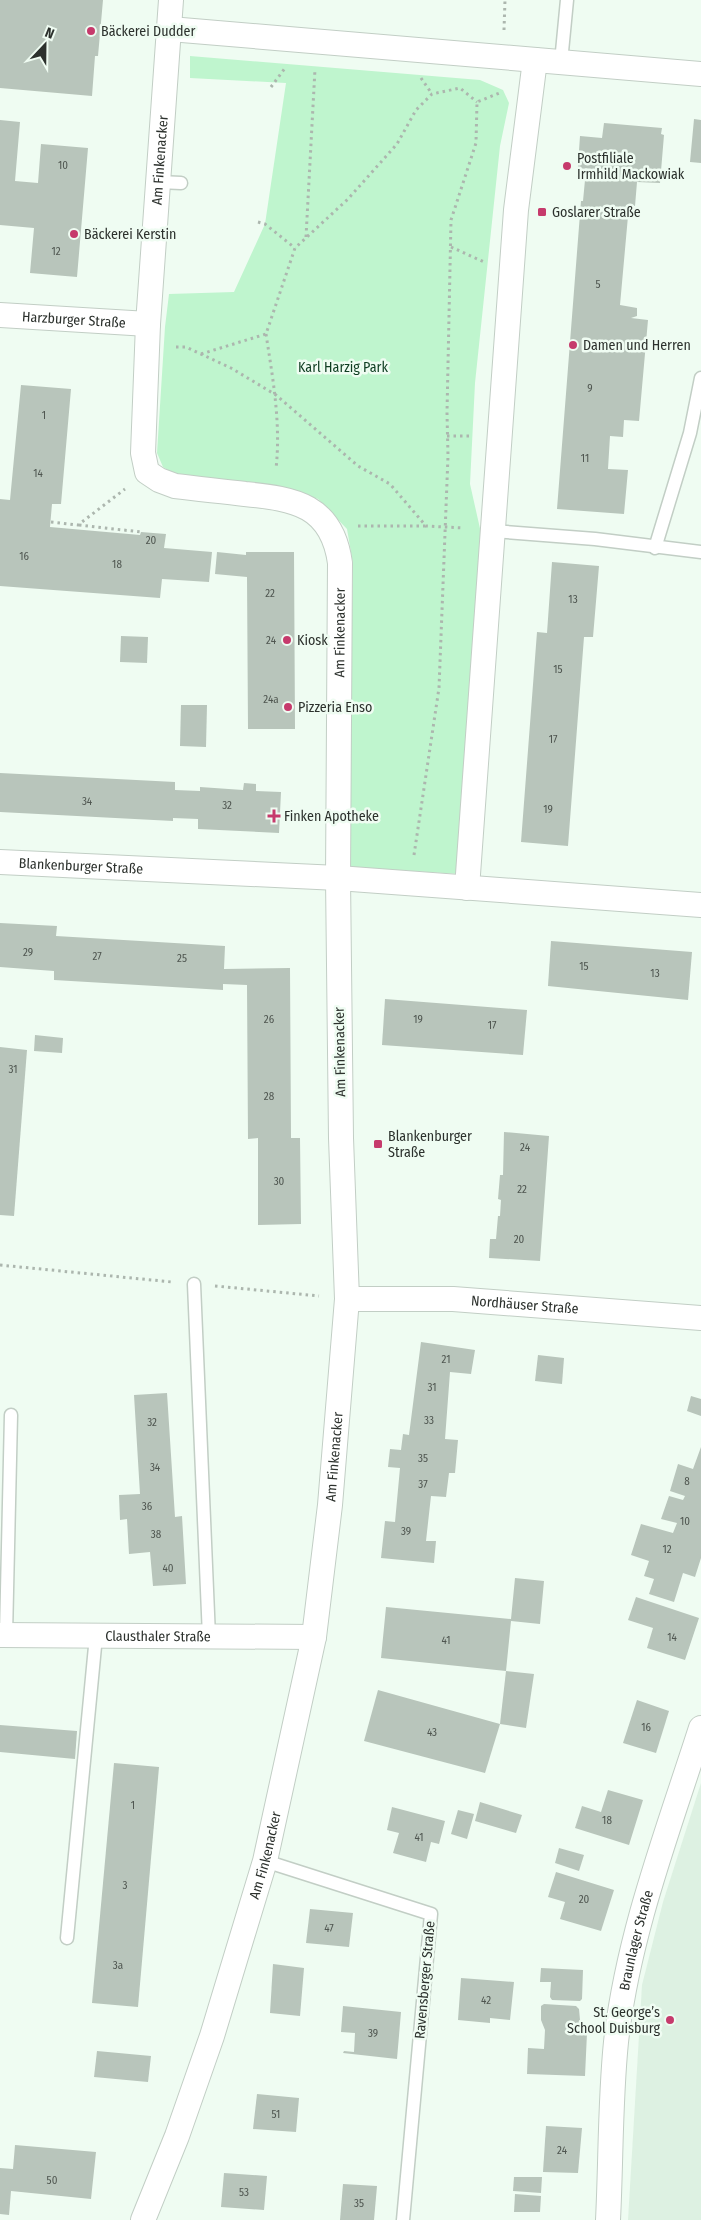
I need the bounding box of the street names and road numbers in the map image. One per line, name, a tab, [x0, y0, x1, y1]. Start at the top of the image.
street label: Am Finkenacker	[148, 115, 171, 206]
street label: Harzburger Straße	[22, 308, 126, 331]
street label: Am Finkenacker	[331, 587, 348, 678]
street label: Blankenburger Straße	[18, 854, 144, 877]
street label: Am Finkenacker	[331, 1007, 349, 1097]
street label: Nordhäuser Straße	[470, 1292, 579, 1317]
street label: Am Finkenacker	[322, 1411, 346, 1502]
street label: Clausthaler Straße	[105, 1627, 211, 1645]
street label: Am Finkenacker	[245, 1810, 284, 1901]
street label: Braunlager Straße	[615, 1888, 657, 1992]
street label: Ravensberger Straße	[411, 1920, 439, 2040]

